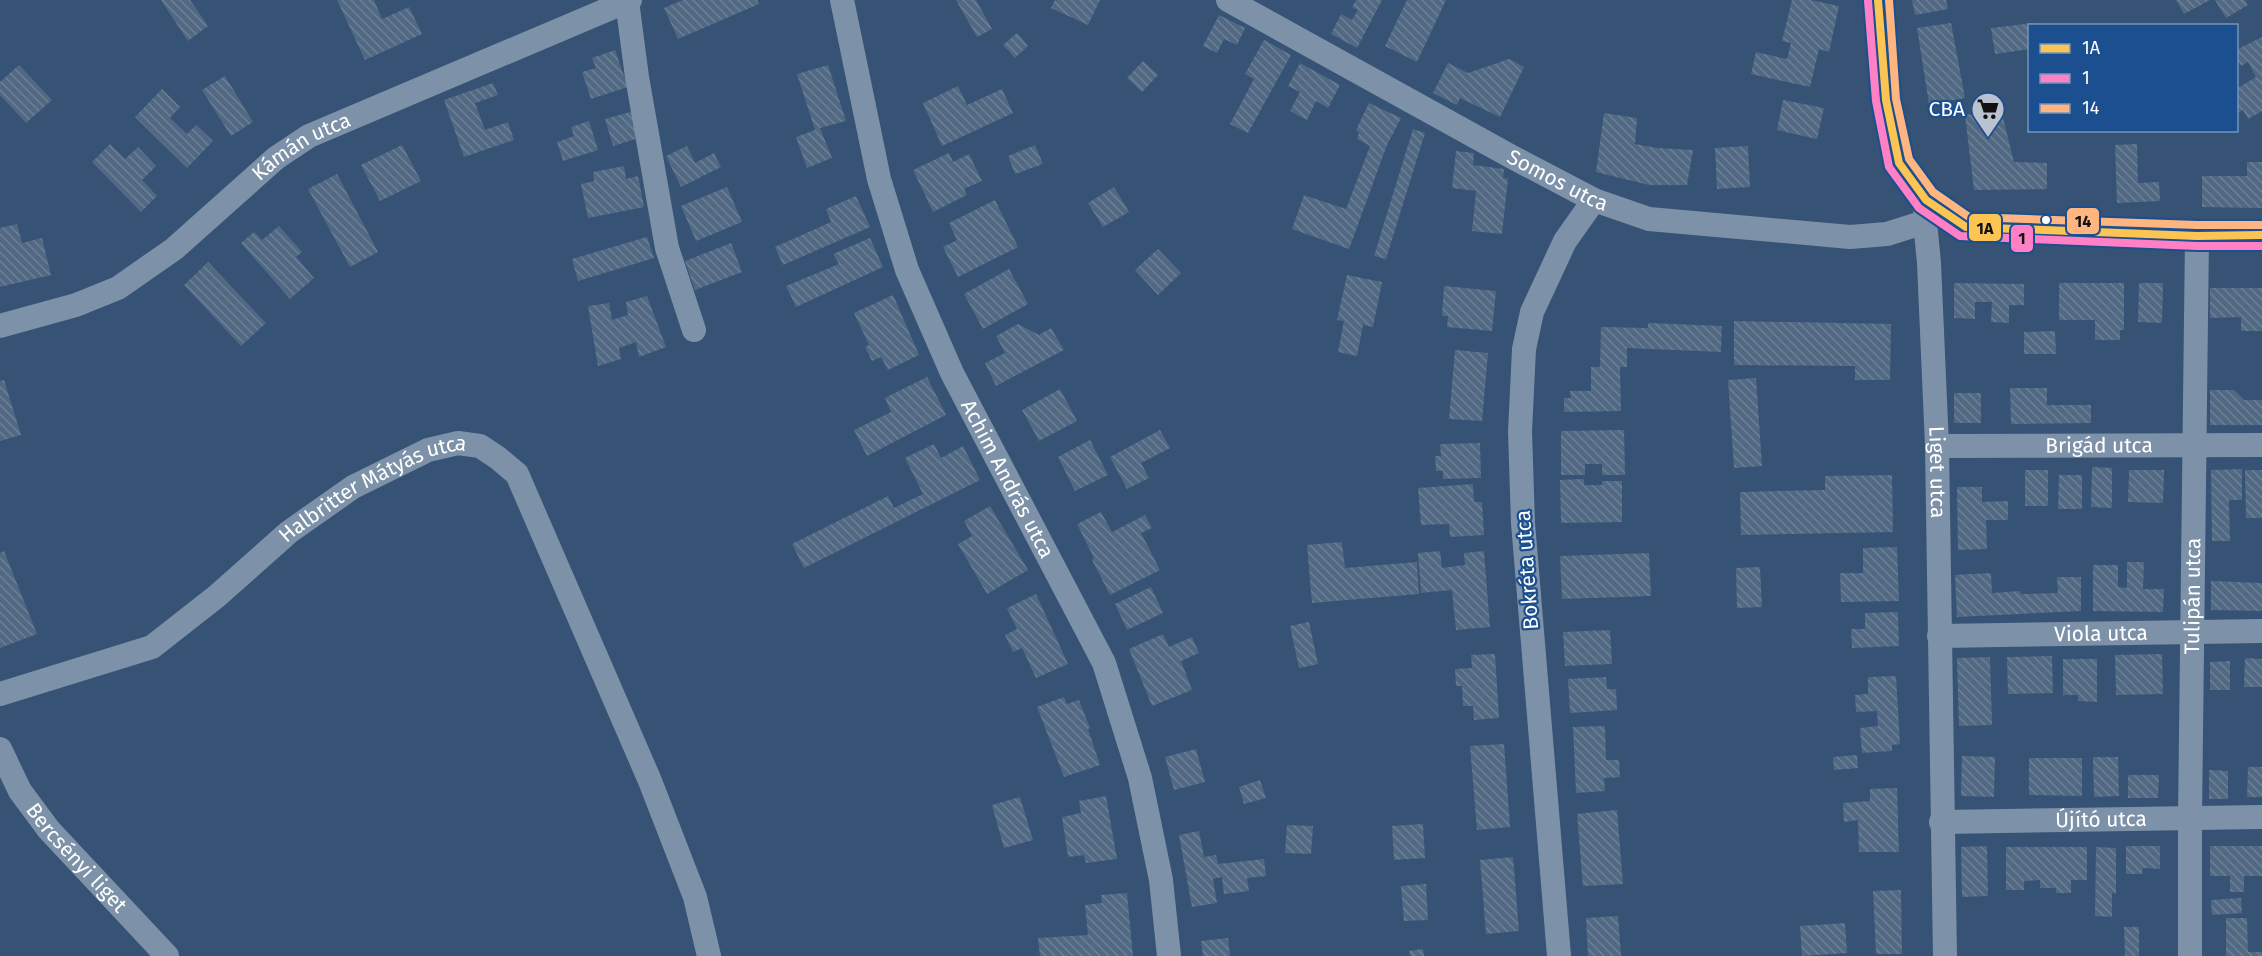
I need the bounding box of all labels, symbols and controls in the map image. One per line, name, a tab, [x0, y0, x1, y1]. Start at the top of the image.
legend	[2028, 24, 2238, 132]
text: 1A	[2082, 37, 2101, 59]
text: 1	[2082, 67, 2090, 89]
supermarket icon: CBA	[1970, 91, 2006, 138]
place label: CBA	[1929, 96, 1965, 122]
text: 14	[2082, 97, 2100, 119]
street label: Kámán utca	[246, 107, 355, 186]
street label: Somos utca	[1503, 144, 1611, 217]
line badge: 14	[2066, 207, 2100, 235]
text: 14	[2075, 212, 2091, 231]
line badge: 1A	[1968, 213, 2002, 242]
unlabelled marker	[2040, 214, 2052, 226]
text: 1A	[1977, 219, 1994, 238]
line badge: 1	[2010, 224, 2034, 253]
text: 1	[2018, 229, 2026, 248]
street label: Achim András utca	[955, 395, 1060, 563]
street label: Liget utca	[1923, 425, 1951, 519]
street label: Halbritter Mátyás utca	[273, 430, 468, 548]
street label: Brigád utca	[2045, 432, 2153, 459]
street label: Bokréta utca	[1510, 509, 1544, 631]
street label: Tulipán utca	[2179, 537, 2206, 655]
street label: Viola utca	[2054, 620, 2148, 647]
street label: Bercsényi liget	[20, 798, 133, 918]
street label: Újító utca	[2055, 806, 2147, 833]

